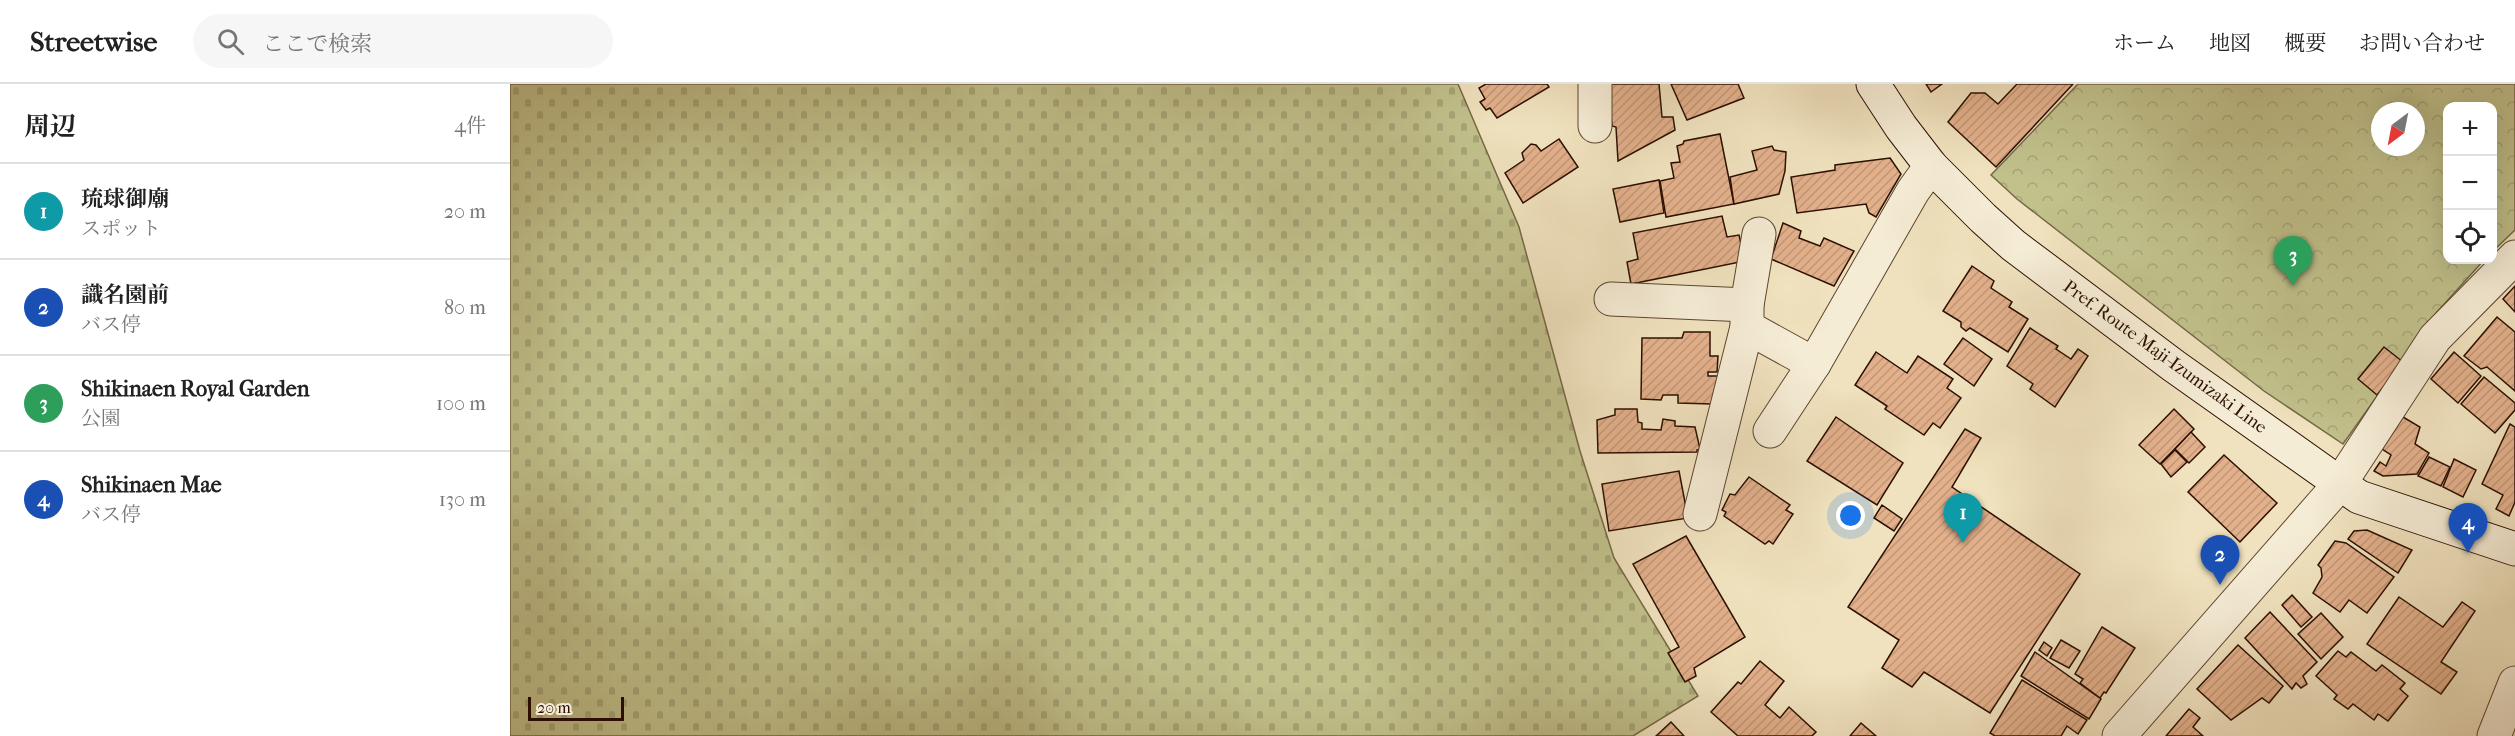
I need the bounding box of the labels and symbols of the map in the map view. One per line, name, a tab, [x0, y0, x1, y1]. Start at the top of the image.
north arrow	[2371, 102, 2425, 156]
pin: 3	[2274, 236, 2312, 286]
street label: Pref. Route Maji-Izumizaki Line	[2059, 276, 2271, 438]
pin: 1	[1944, 494, 1982, 543]
your location	[1836, 501, 1865, 530]
pin: 4	[2448, 504, 2488, 553]
pin: 2	[2200, 536, 2240, 585]
scale bar	[528, 694, 624, 722]

